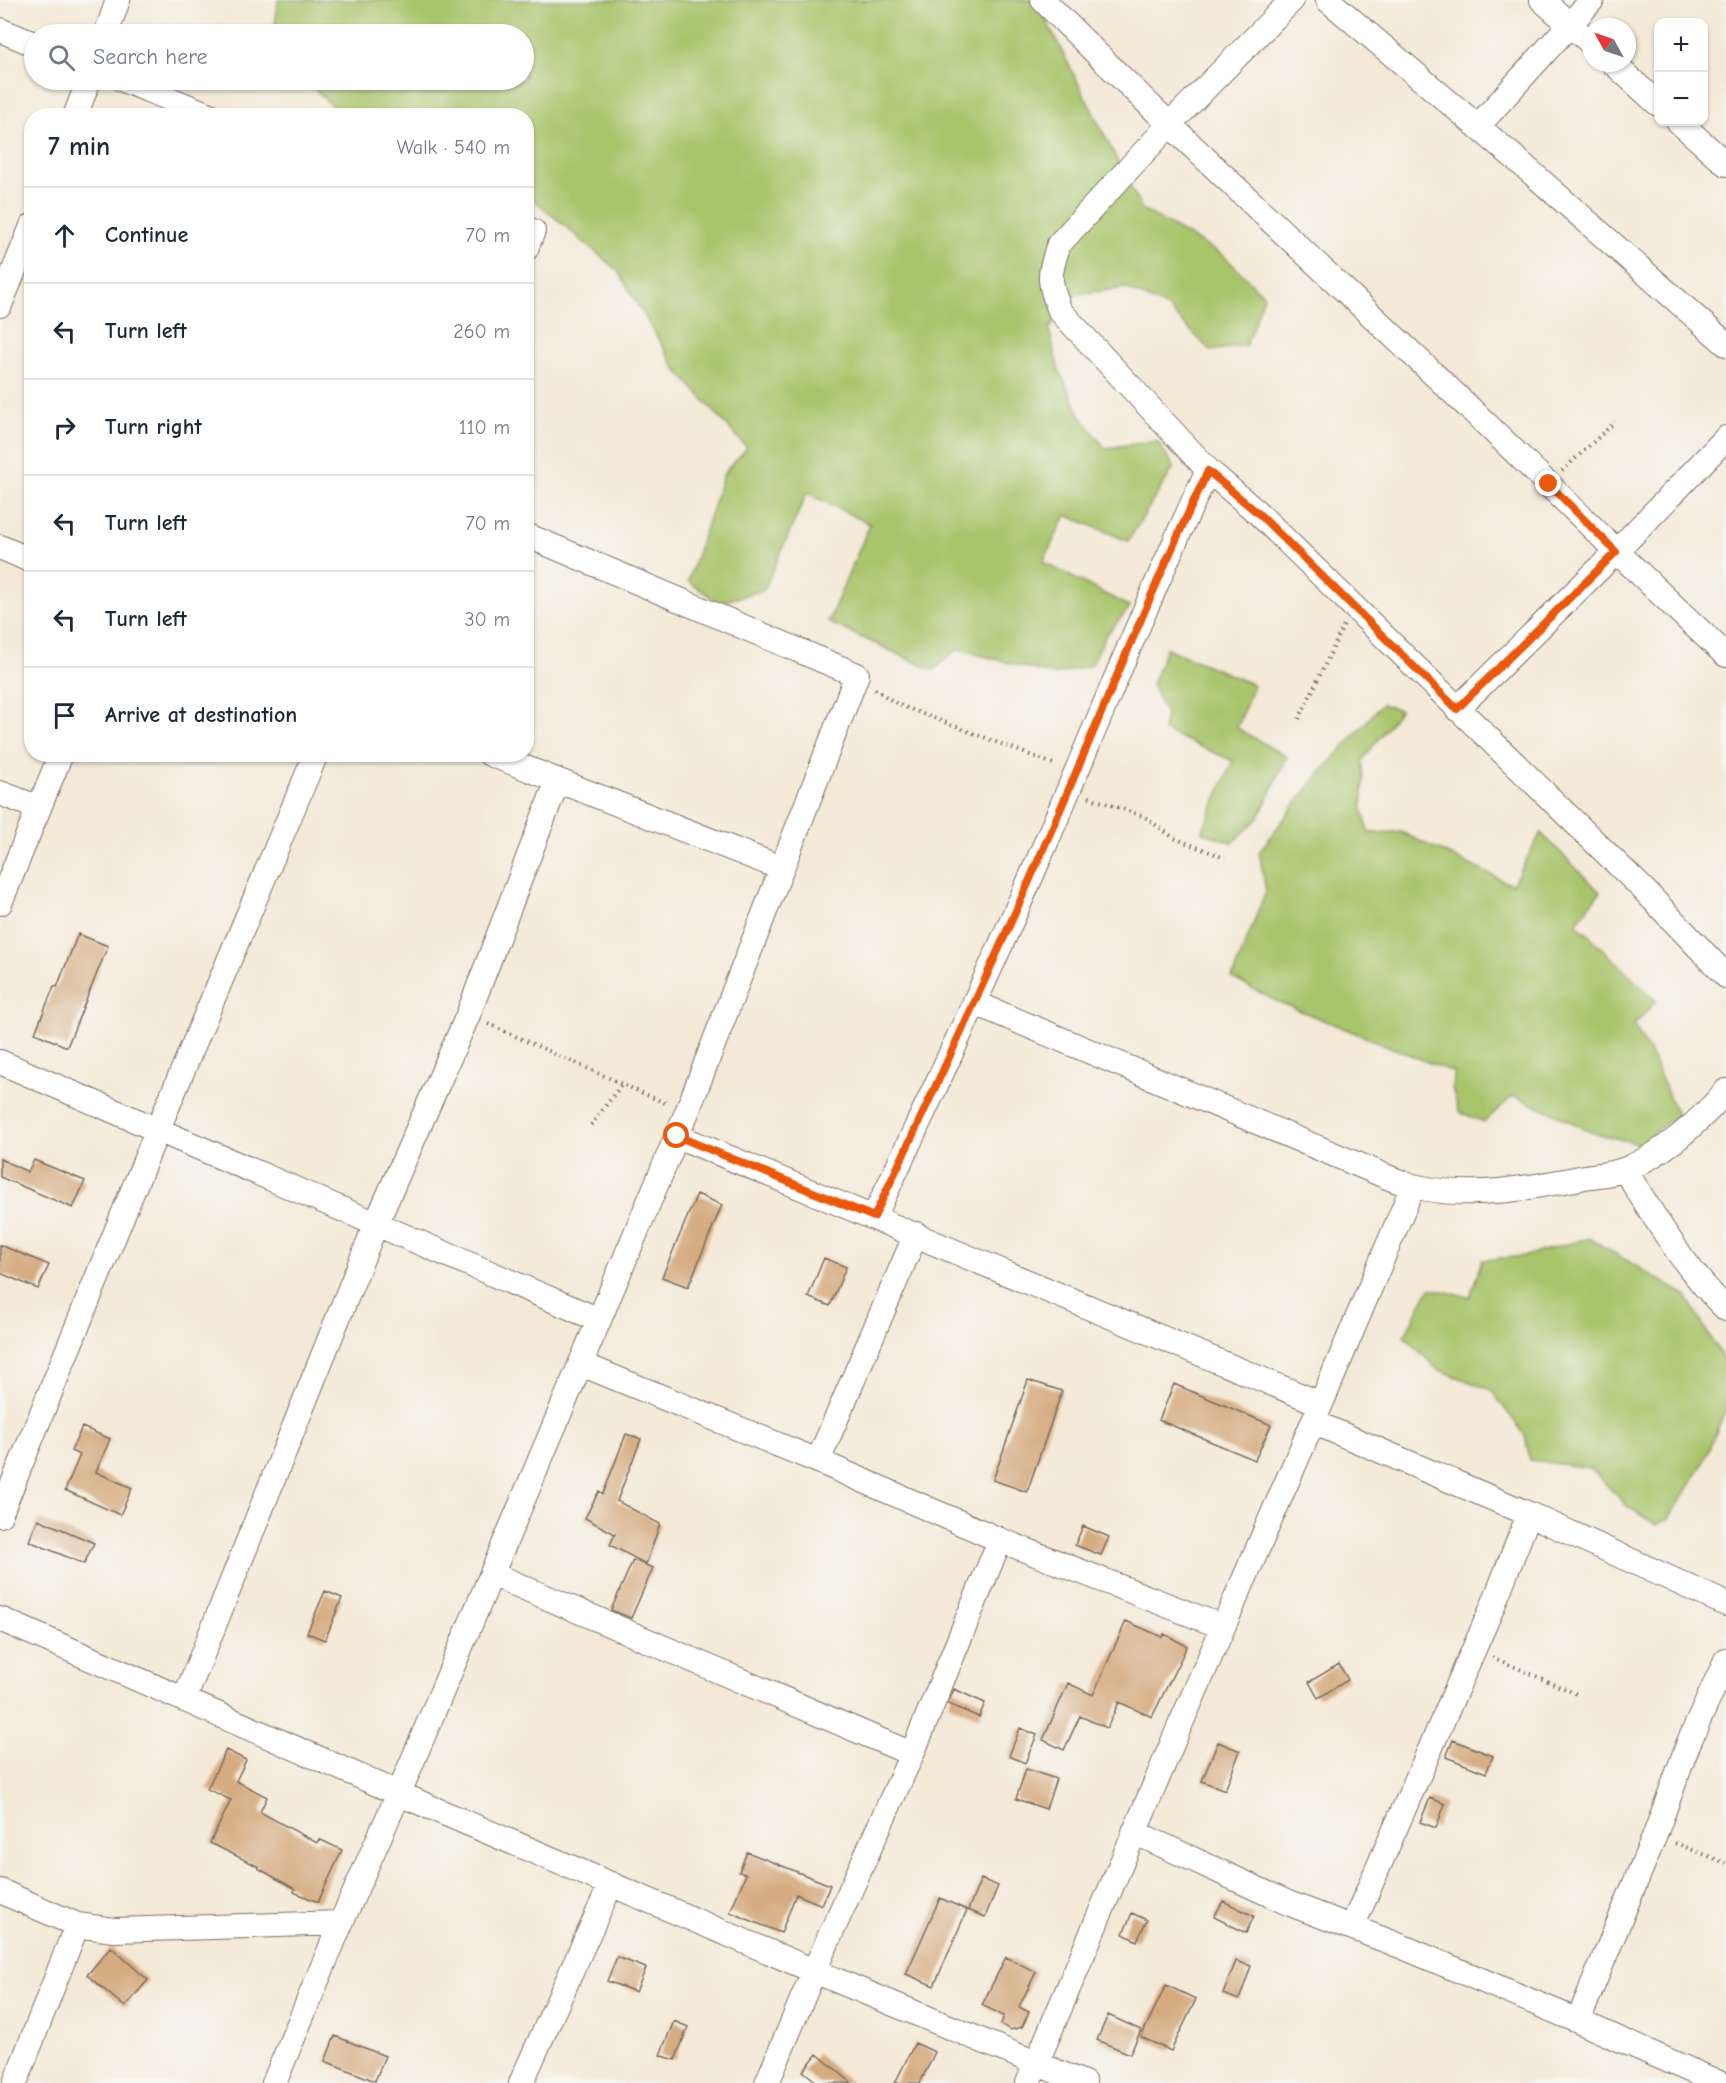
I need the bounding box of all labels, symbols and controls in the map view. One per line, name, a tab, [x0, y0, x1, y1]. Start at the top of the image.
north arrow	[1582, 18, 1636, 72]
map controls	[1654, 18, 1708, 126]
button: +	[1654, 18, 1708, 72]
search box	[24, 24, 534, 90]
icon: search	[45, 41, 78, 74]
text: Search here	[93, 44, 208, 70]
button: −	[1654, 72, 1708, 126]
text: 7 min	[48, 132, 110, 162]
text: Walk · 540 m	[397, 136, 510, 159]
icon: ahead	[48, 219, 81, 252]
text: Continue	[105, 222, 188, 248]
text: 70 m	[465, 224, 510, 247]
icon: left	[48, 315, 81, 348]
text: Turn left	[105, 318, 187, 344]
text: 260 m	[453, 320, 510, 343]
icon: right	[48, 411, 81, 444]
text: Turn right	[105, 414, 202, 440]
text: 110 m	[459, 416, 510, 439]
route end	[1535, 470, 1561, 496]
icon: left	[48, 507, 81, 540]
text: Turn left	[105, 510, 187, 536]
text: 70 m	[465, 512, 510, 535]
icon: left	[48, 603, 81, 636]
text: Turn left	[105, 606, 187, 632]
text: 30 m	[464, 608, 510, 631]
icon: arrive	[48, 699, 81, 732]
text: Arrive at destination	[105, 702, 297, 728]
route start	[663, 1122, 689, 1148]

